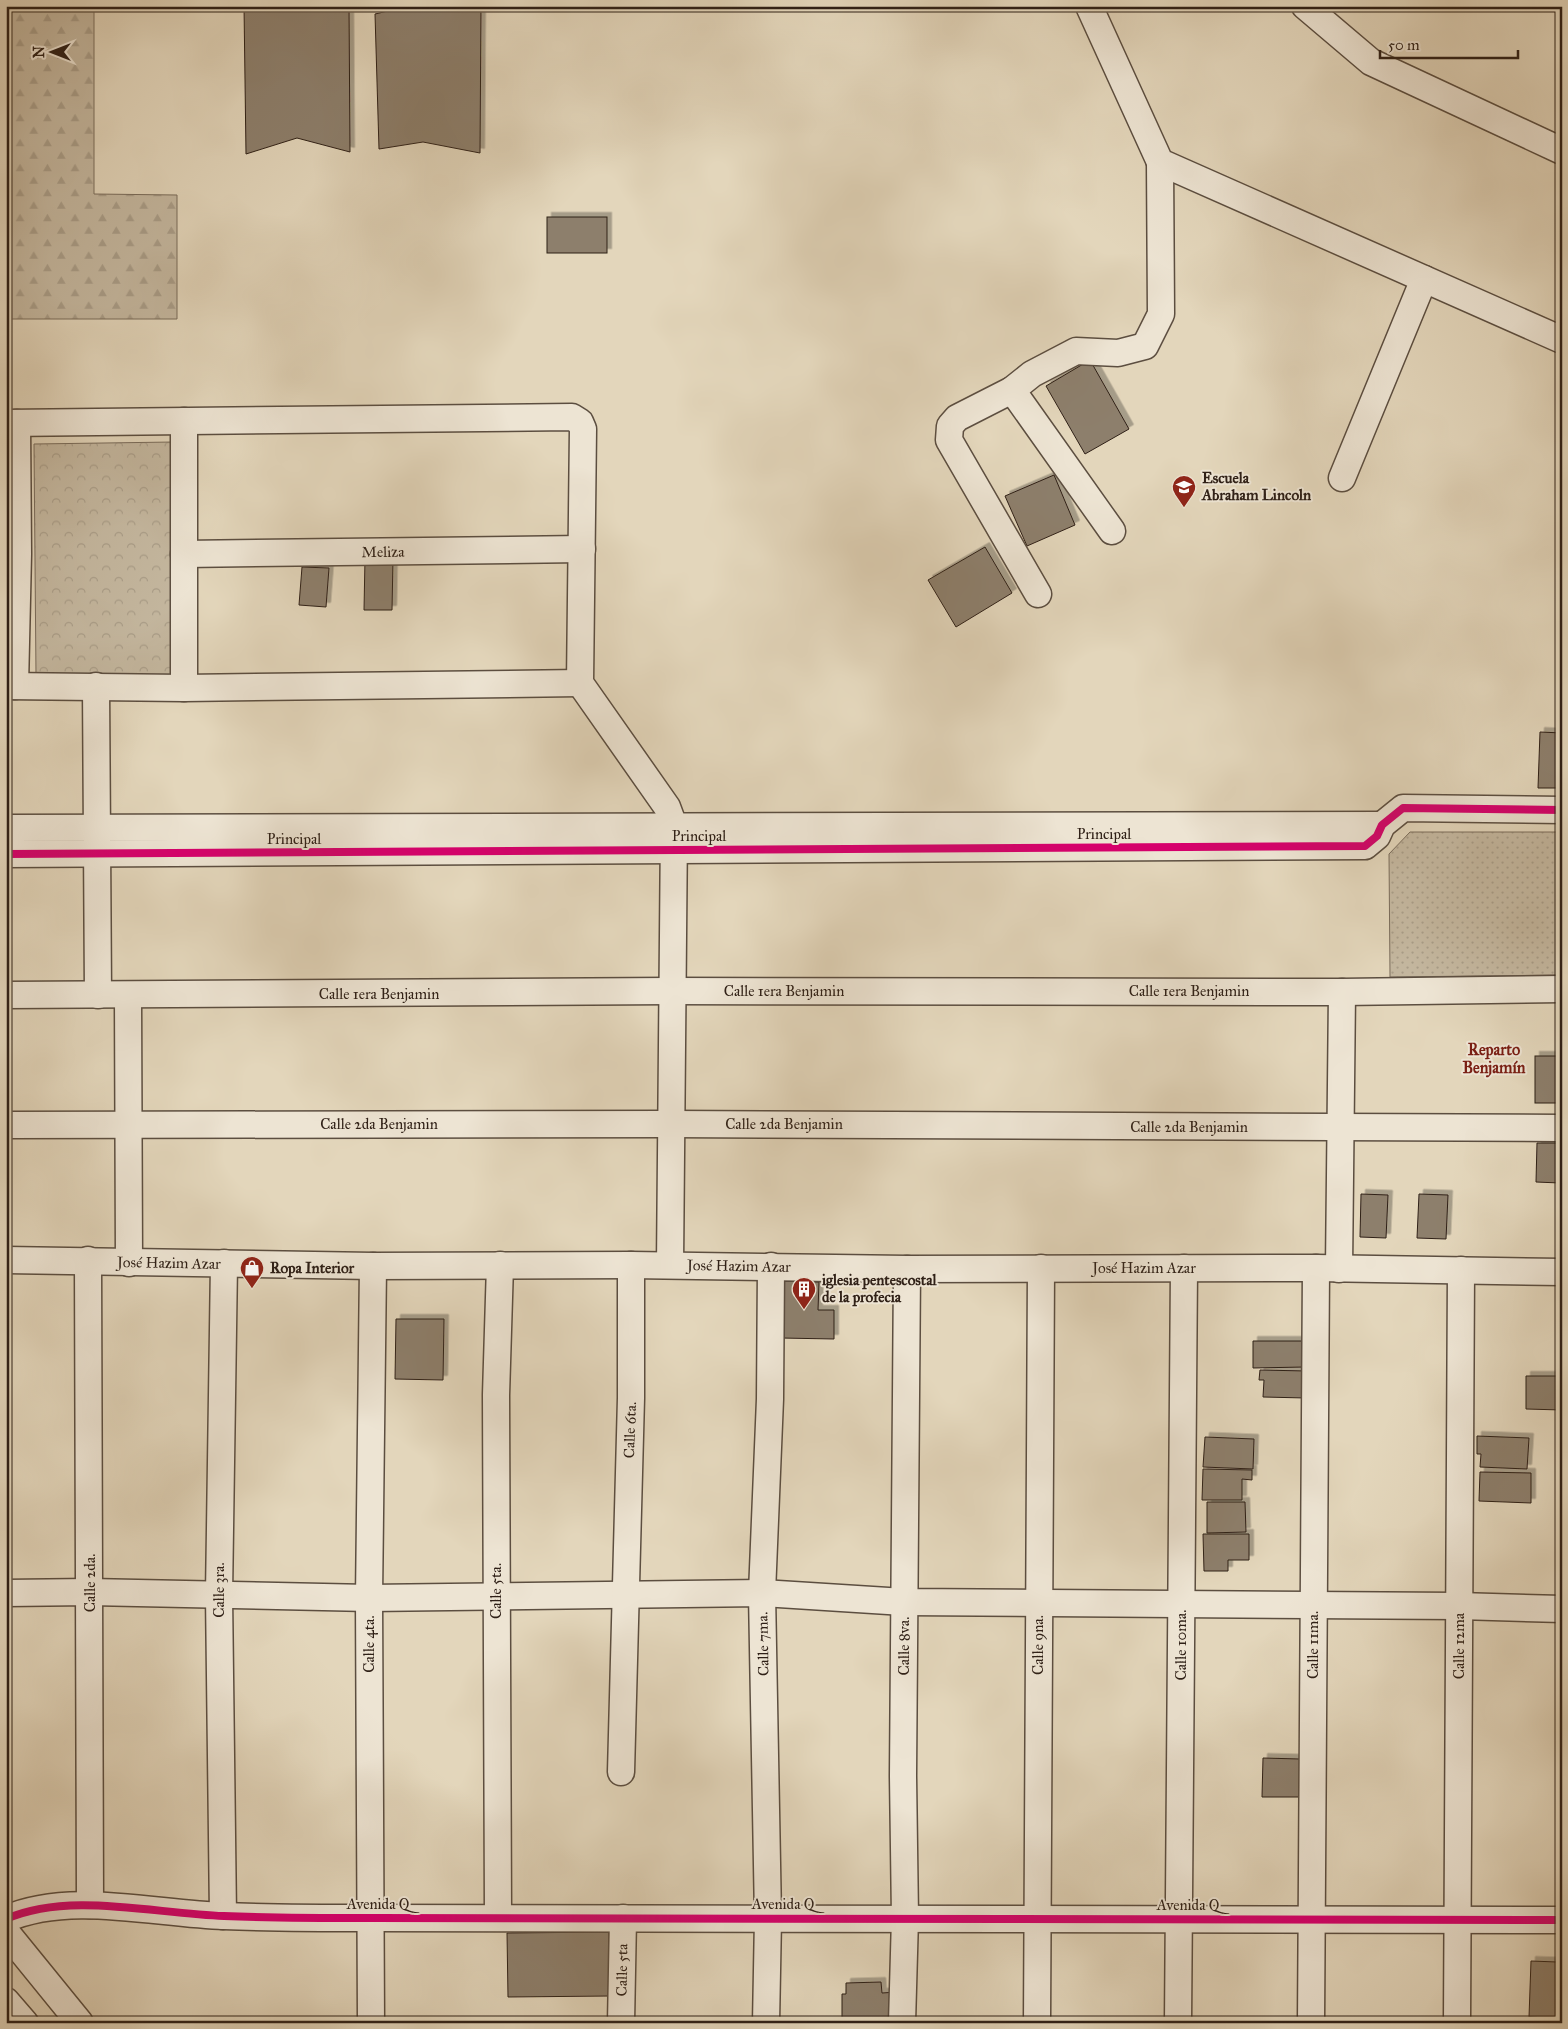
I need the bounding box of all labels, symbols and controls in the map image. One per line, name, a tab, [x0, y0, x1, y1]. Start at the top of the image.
north arrow	[28, 28, 78, 78]
scale bar	[1380, 28, 1518, 60]
text: 50 m	[1388, 36, 1420, 54]
text: N	[31, 46, 48, 58]
place label: Escuela Abraham Lincoln	[1201, 469, 1312, 504]
school or university icon: Escuela Abraham Lincoln	[1171, 474, 1197, 508]
street label: Meliza	[361, 543, 405, 561]
street label: Principal	[1077, 825, 1132, 843]
street label: Principal	[672, 827, 727, 845]
street label: Principal	[267, 830, 322, 848]
street label: Calle 1era Benjamin	[724, 982, 844, 1000]
street label: Calle 1era Benjamin	[1129, 982, 1249, 1000]
street label: Calle 1era Benjamin	[319, 985, 439, 1003]
district label: Reparto Benjamín	[1462, 1040, 1526, 1078]
street label: Calle 2da Benjamin	[320, 1115, 438, 1133]
street label: Calle 2da Benjamin	[725, 1115, 843, 1133]
street label: Calle 2da Benjamin	[1130, 1118, 1248, 1136]
street label: José Hazim Azar	[115, 1253, 221, 1274]
shop icon: Ropa Interior	[239, 1255, 265, 1289]
street label: José Hazim Azar	[685, 1256, 791, 1277]
place label: Ropa Interior	[270, 1259, 355, 1278]
street label: José Hazim Azar	[1090, 1259, 1196, 1278]
place label: iglesia pentescostal de la profecia	[822, 1271, 937, 1307]
building icon: iglesia pentescostal de la profecia	[791, 1276, 817, 1310]
street label: Calle 6ta.	[620, 1401, 640, 1459]
street label: Calle 2da.	[81, 1554, 99, 1612]
street label: Calle 3ra.	[210, 1562, 228, 1618]
street label: Calle 5ta.	[487, 1563, 505, 1619]
street label: Calle 10ma.	[1172, 1610, 1190, 1680]
street label: Calle 11ma.	[1304, 1611, 1322, 1679]
street label: Calle 7ma.	[753, 1612, 773, 1676]
street label: Calle 12ma	[1450, 1612, 1468, 1679]
street label: Calle 4ta.	[360, 1615, 378, 1673]
street label: Calle 9na.	[1029, 1615, 1047, 1675]
street label: Calle 8va.	[895, 1617, 913, 1675]
street label: Avenida Q	[346, 1895, 420, 1913]
street label: Avenida Q	[751, 1895, 825, 1913]
street label: Avenida Q	[1156, 1896, 1230, 1914]
street label: Calle 5ta	[613, 1943, 631, 1997]

